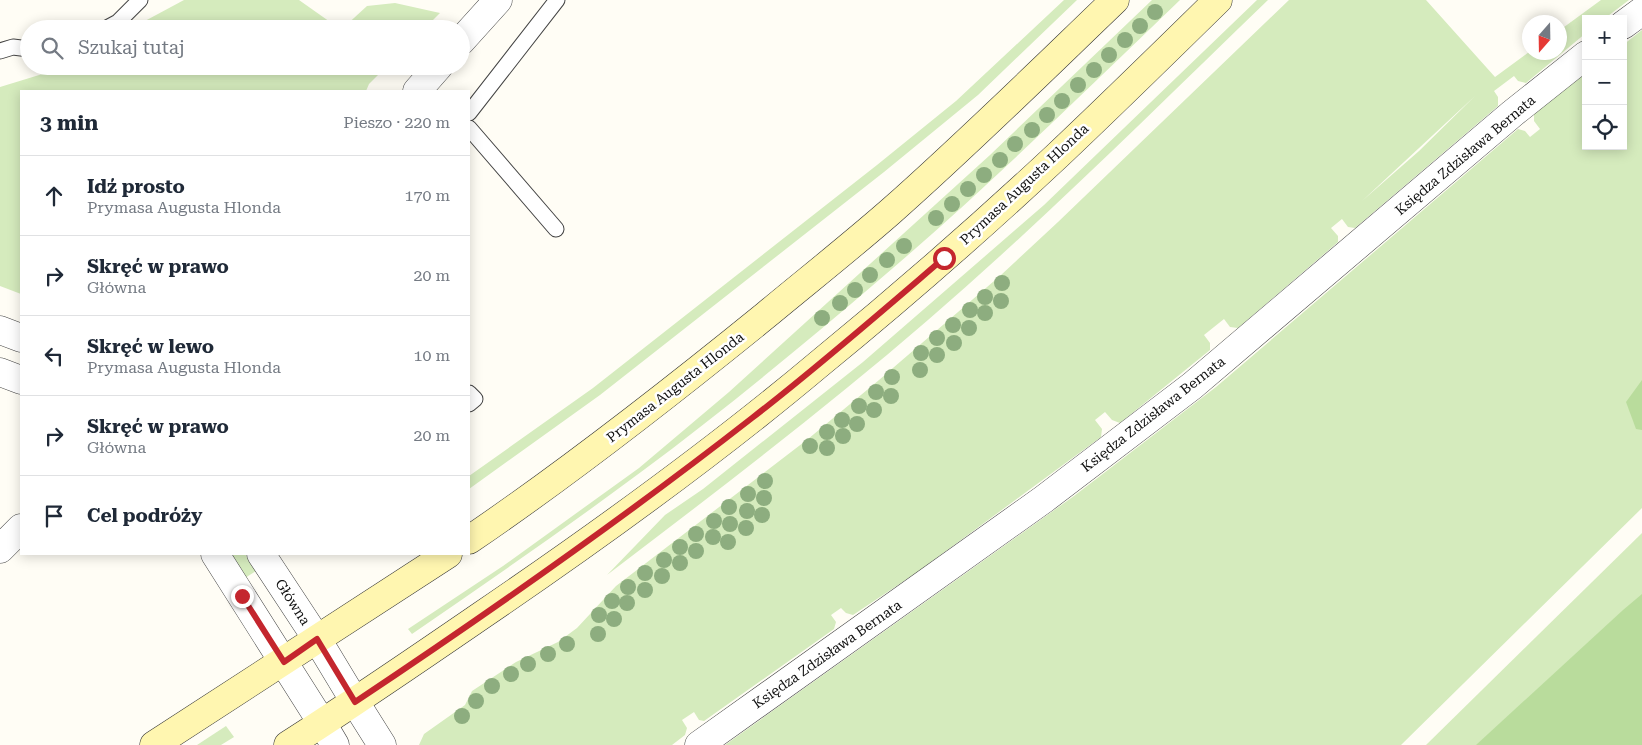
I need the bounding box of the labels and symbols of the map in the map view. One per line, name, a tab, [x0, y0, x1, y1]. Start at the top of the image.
north arrow	[1522, 15, 1567, 60]
street label: Księdza Zdzisława Bernata	[1392, 91, 1539, 218]
street label: Prymasa Augusta Hlonda	[957, 120, 1092, 248]
route start	[933, 247, 956, 270]
street label: Prymasa Augusta Hlonda	[603, 328, 747, 446]
street label: Księdza Zdzisława Bernata	[1078, 353, 1228, 475]
street label: Główna	[272, 576, 314, 628]
route end	[231, 585, 254, 608]
street label: Księdza Zdzisława Bernata	[750, 596, 905, 712]

